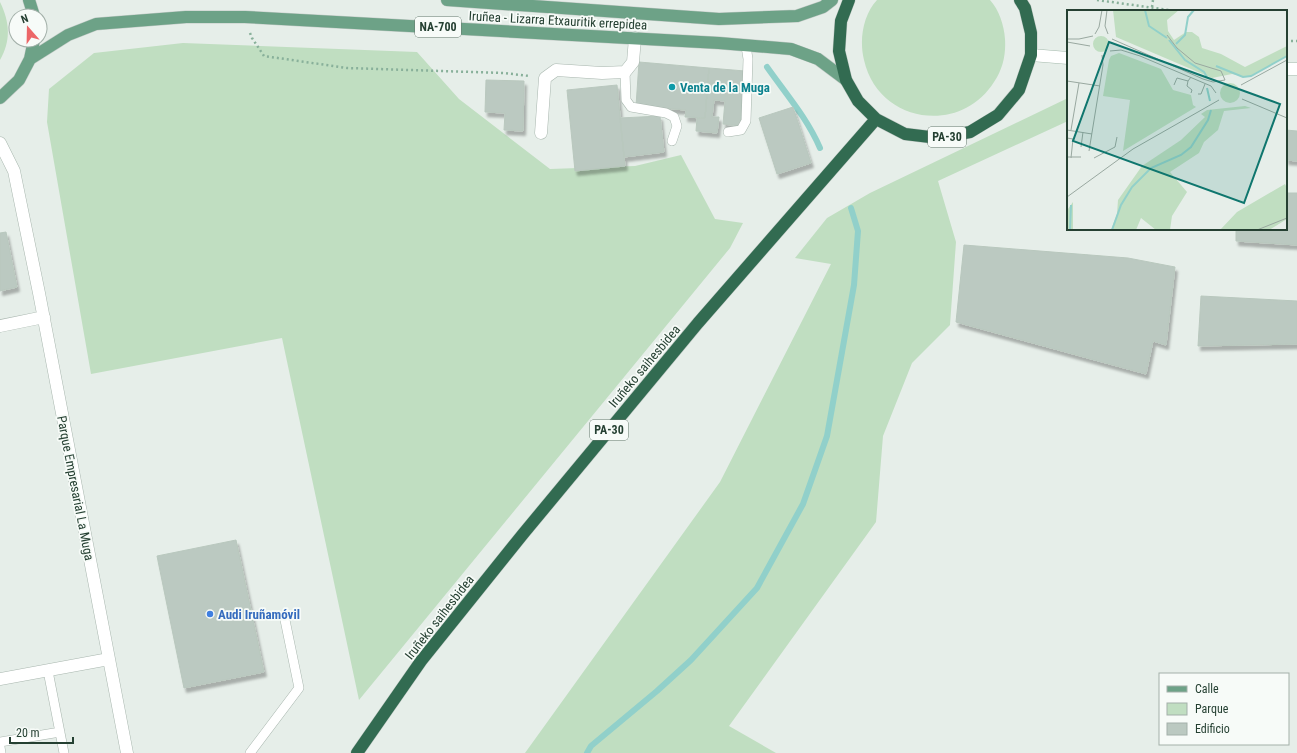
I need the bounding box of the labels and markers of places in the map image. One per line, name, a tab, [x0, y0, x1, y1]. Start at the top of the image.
place label: Venta de la Muga	[680, 80, 770, 95]
marker: Venta de la Muga	[667, 82, 677, 92]
place label: Audi Iruñamóvil	[218, 607, 300, 622]
marker: Audi Iruñamóvil	[205, 609, 215, 619]

